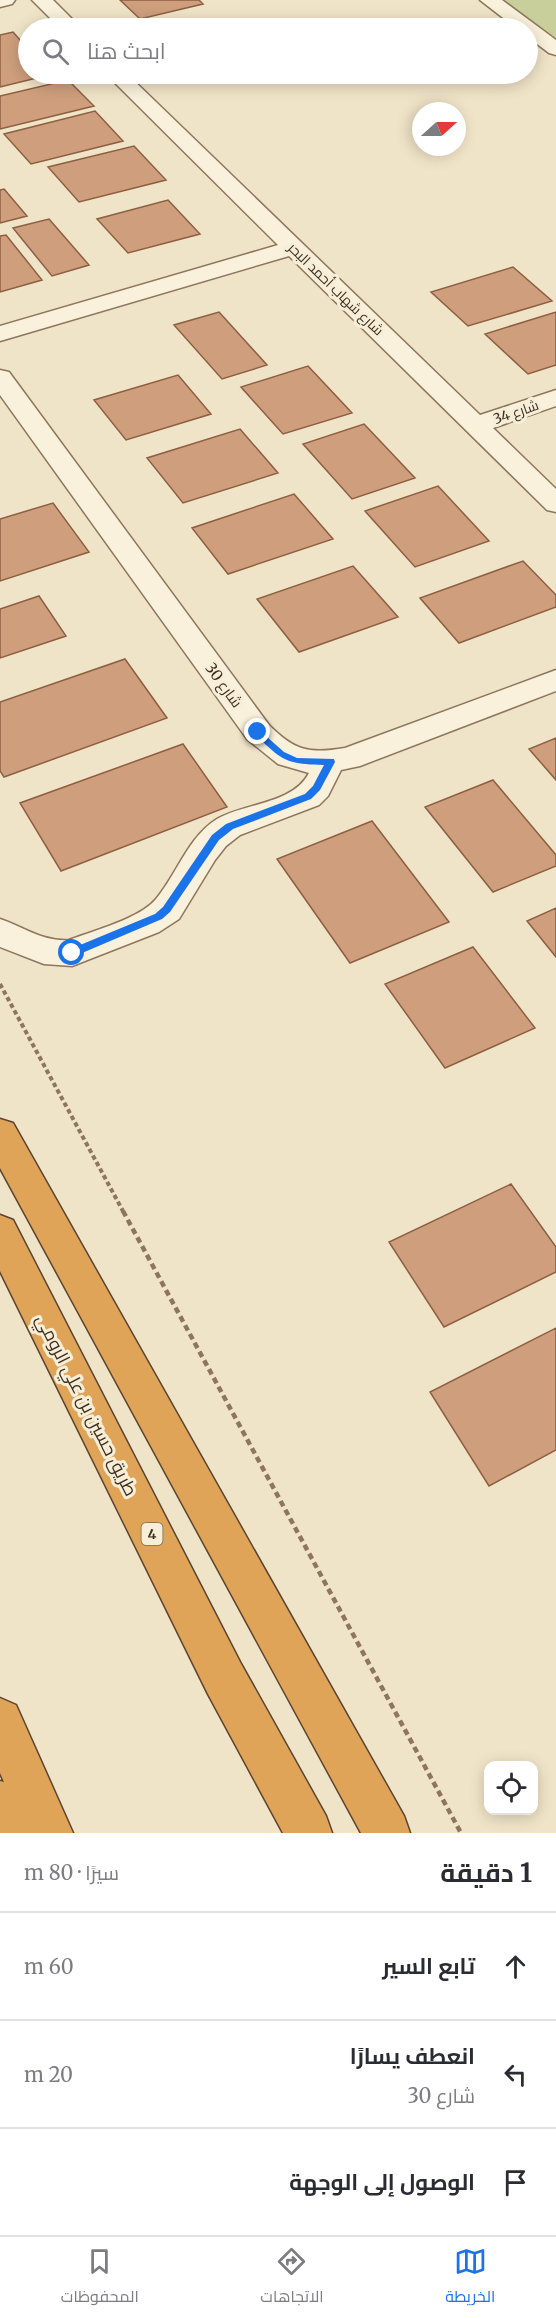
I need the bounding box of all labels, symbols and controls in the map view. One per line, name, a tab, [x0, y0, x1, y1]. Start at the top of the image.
search box	[18, 18, 538, 84]
icon: search	[39, 35, 72, 68]
text: ابحث هنا	[87, 37, 166, 65]
north arrow	[412, 102, 466, 156]
street label: شارع شهاب أحمد البحر	[284, 238, 388, 339]
street label: شارع 34	[491, 396, 541, 428]
street label: شارع 30	[200, 659, 247, 712]
route end	[244, 718, 270, 744]
route start	[58, 939, 84, 965]
street label: طريق حسين بن علي الرومي	[28, 1310, 143, 1501]
road number: 4	[142, 1523, 162, 1545]
map controls	[484, 1761, 538, 1815]
button: locate	[484, 1761, 538, 1815]
text: 1 دقيقة	[440, 1856, 532, 1889]
text: سيرًا · 80 m	[24, 1860, 119, 1885]
icon: ahead	[499, 1950, 532, 1983]
text: تابع السير	[382, 1952, 475, 1980]
text: 60 m	[24, 1954, 74, 1979]
text: انعطف يسارًا	[350, 2042, 475, 2070]
icon: left	[499, 2058, 532, 2091]
text: 20 m	[24, 2062, 73, 2087]
text: شارع 30	[407, 2083, 475, 2108]
icon: arrive	[499, 2166, 532, 2199]
text: الوصول إلى الوجهة	[289, 2168, 475, 2196]
tab: المحفوظات	[61, 2245, 139, 2311]
tab: الاتجاهات	[260, 2245, 324, 2311]
tab: الخريطة	[445, 2245, 495, 2311]

